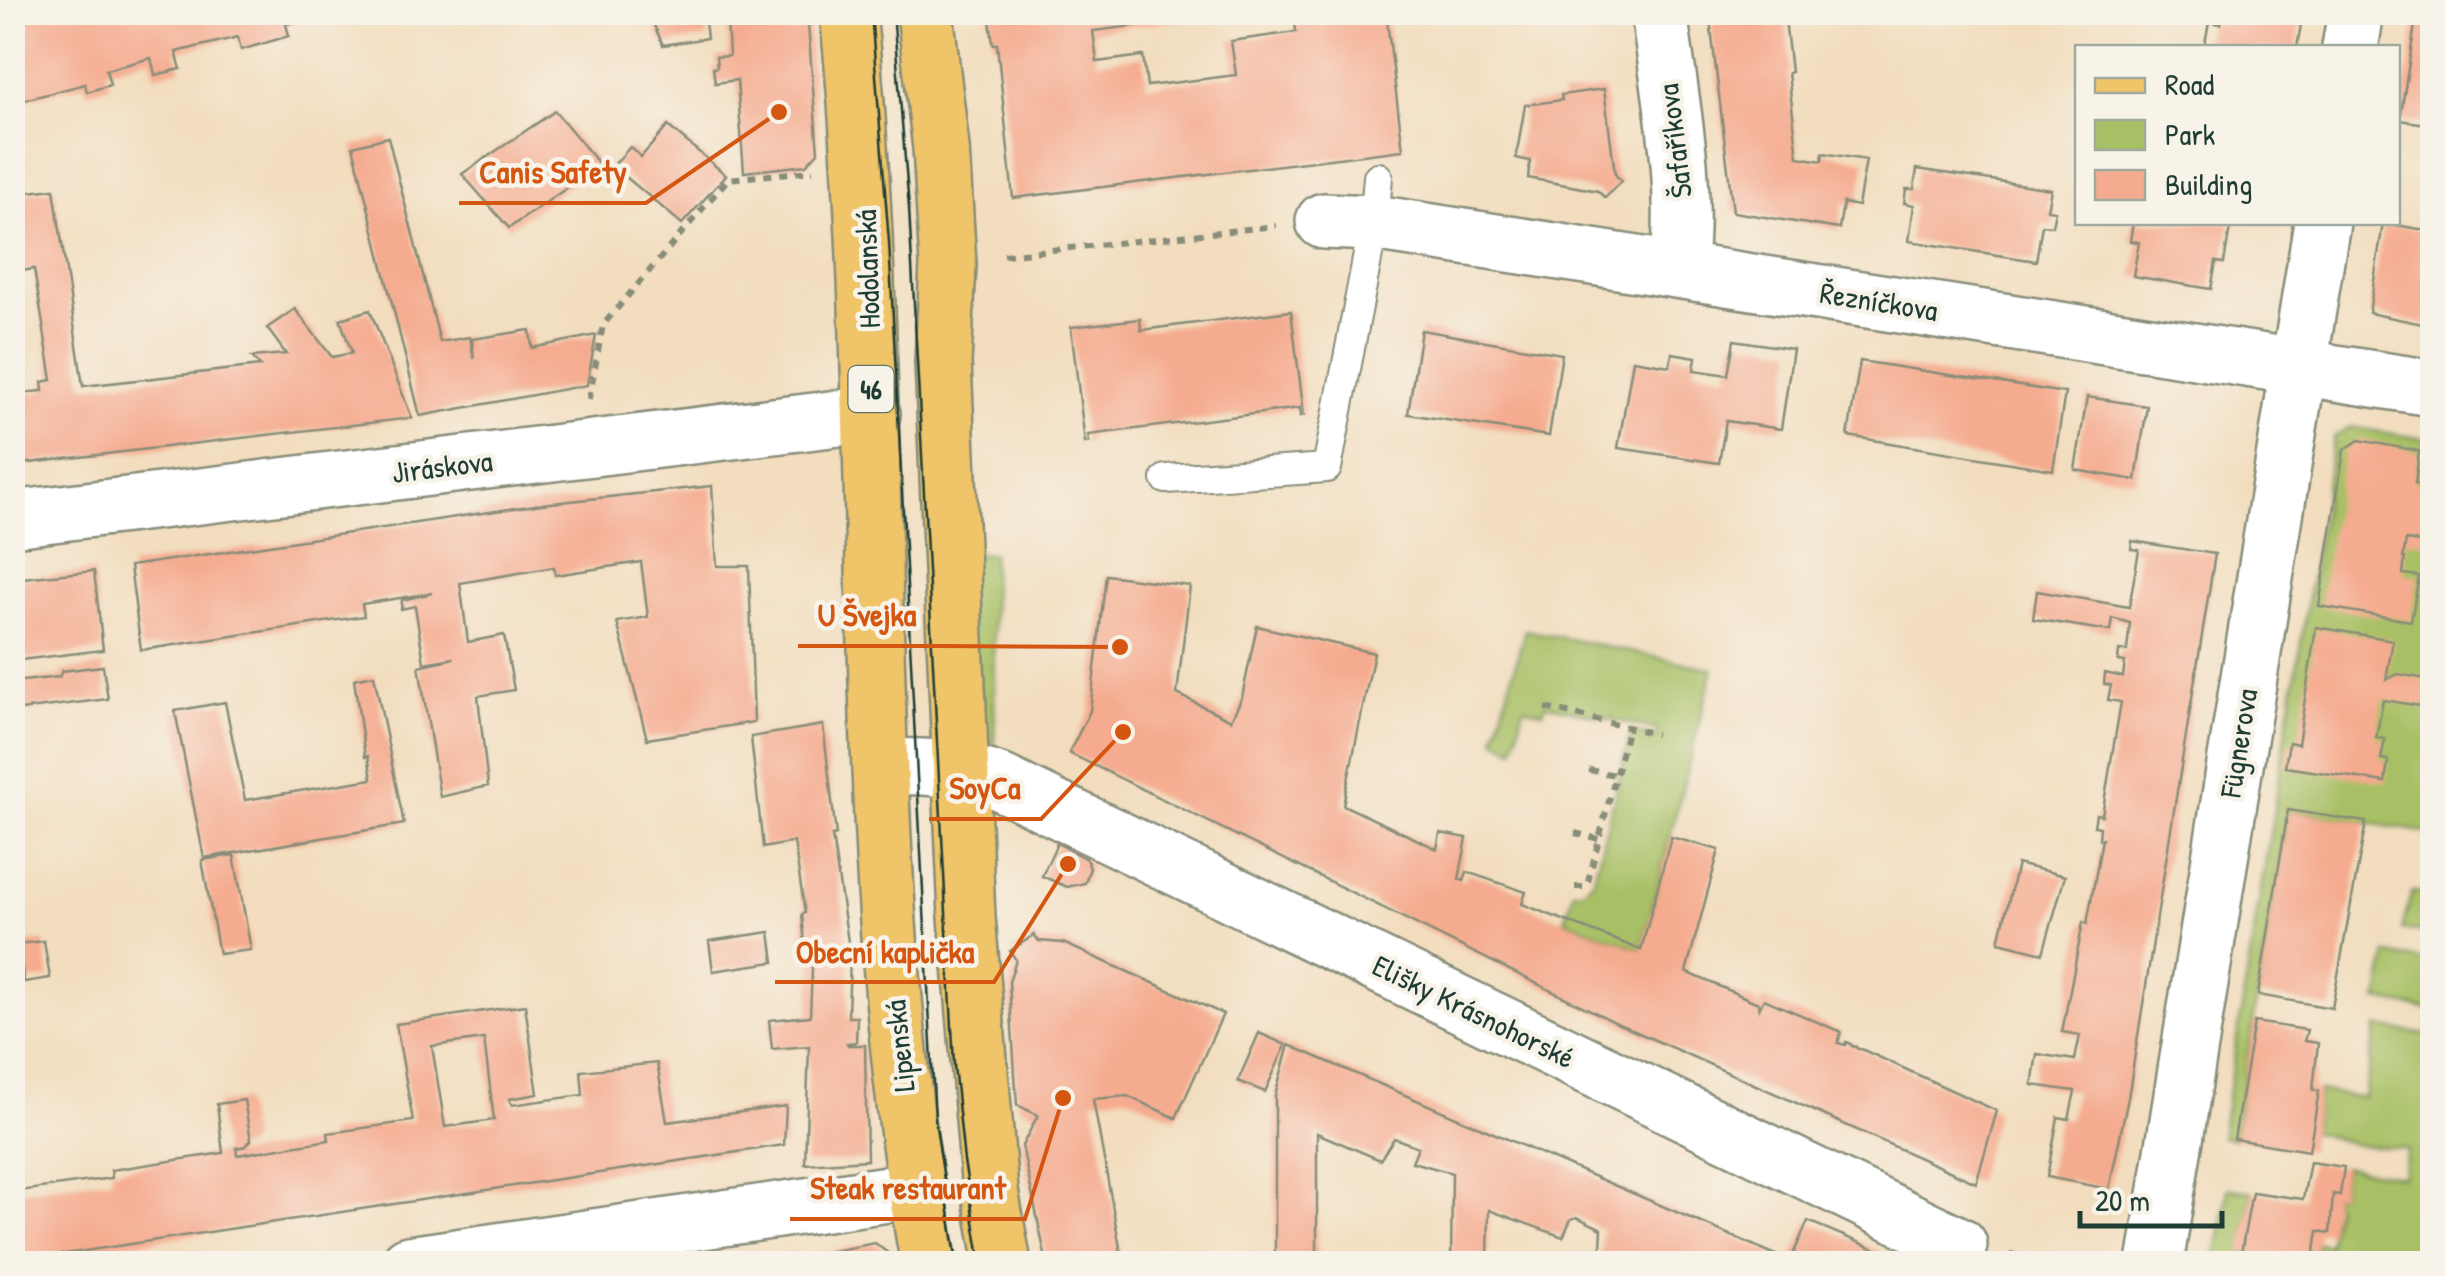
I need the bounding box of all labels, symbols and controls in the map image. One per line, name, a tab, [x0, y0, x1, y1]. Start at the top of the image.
legend	[2075, 45, 2400, 225]
text: Road	[2165, 64, 2214, 104]
street label: Šafaříkova	[1647, 81, 1701, 200]
text: Park	[2165, 114, 2215, 154]
callout: Canis Safety	[459, 141, 646, 203]
text: Canis Safety	[479, 150, 627, 194]
text: Building	[2165, 164, 2252, 204]
street label: Hodolanská	[845, 209, 889, 329]
street label: Řezníčkova	[1817, 272, 1941, 330]
road number: 46	[848, 366, 894, 412]
street label: Jiráskova	[389, 440, 495, 492]
callout: U Švejka	[798, 584, 936, 646]
text: U Švejka	[818, 593, 917, 636]
street label: Fügnerova	[2210, 686, 2266, 801]
callout: SoyCa	[929, 757, 1041, 819]
text: SoyCa	[949, 766, 1021, 810]
callout: Obecní kaplička	[775, 920, 994, 982]
text: Obecní kaplička	[796, 930, 975, 974]
street label: Elišky Krásnohorské	[1366, 945, 1582, 1077]
street label: Lipenská	[874, 998, 924, 1094]
callout: Steak restaurant	[790, 1157, 1025, 1219]
text: Steak restaurant	[810, 1166, 1007, 1209]
scale bar	[2080, 1166, 2222, 1228]
text: 20 m	[2095, 1180, 2150, 1220]

